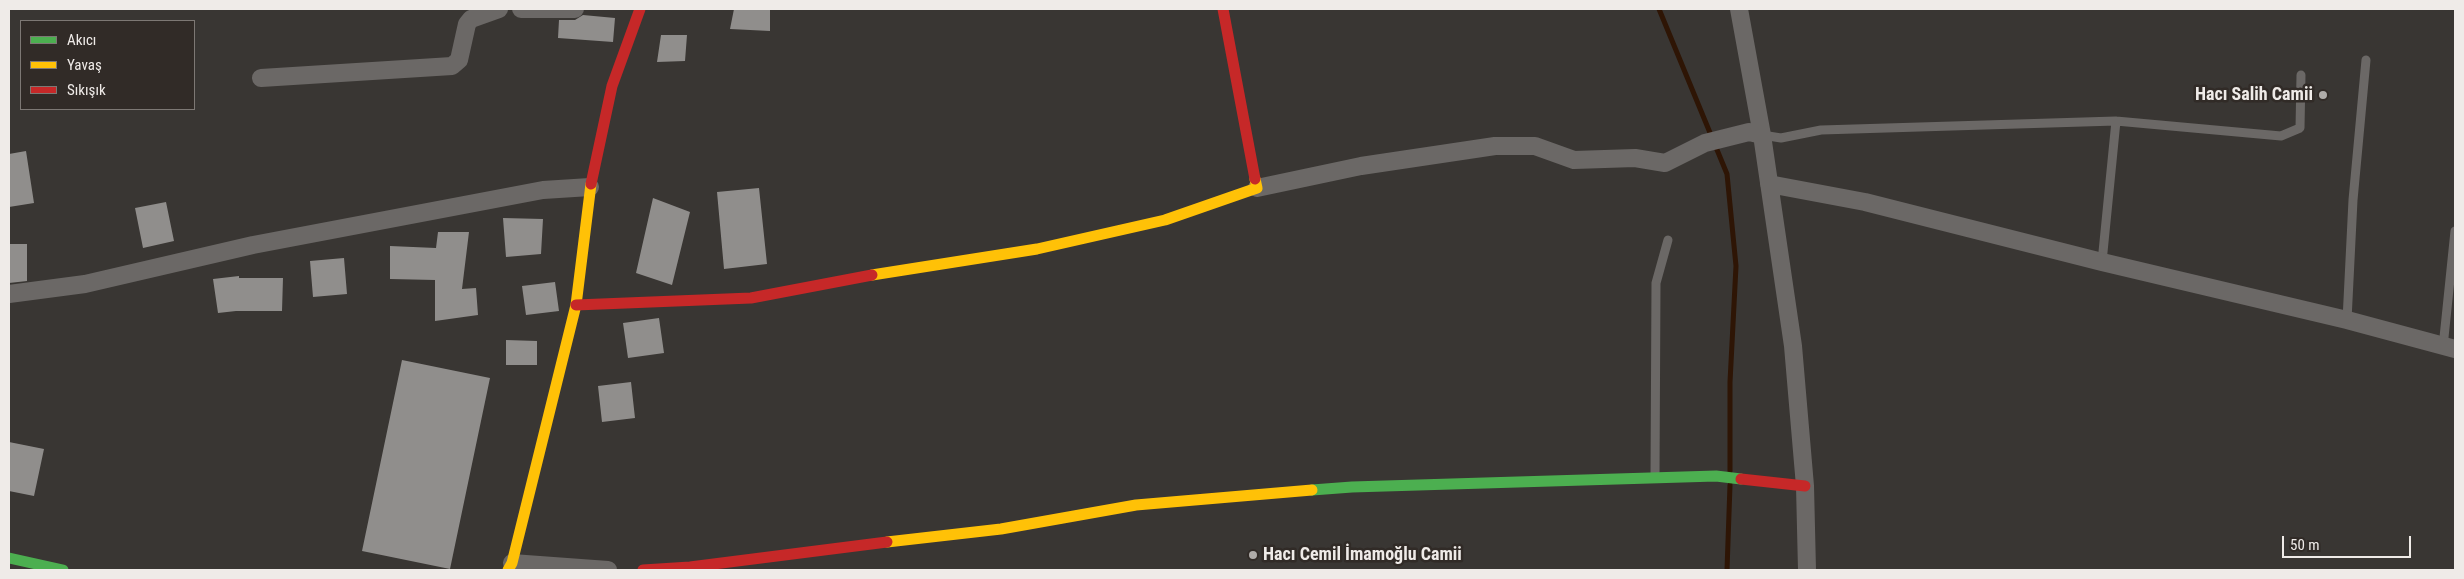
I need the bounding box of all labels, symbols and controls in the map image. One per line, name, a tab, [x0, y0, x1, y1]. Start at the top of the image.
legend	[20, 20, 195, 110]
text: Akıcı	[67, 31, 96, 49]
text: Yavaş	[67, 56, 102, 74]
text: Sıkışık	[67, 81, 106, 99]
place label: Hacı Salih Camii	[2195, 84, 2313, 106]
marker: Hacı Salih Camii	[2317, 89, 2329, 101]
scale bar	[2284, 526, 2413, 558]
text: 50 m	[2290, 536, 2320, 554]
place label: Hacı Cemil İmamoğlu Camii	[1263, 544, 1462, 566]
marker: Hacı Cemil İmamoğlu Camii	[1247, 549, 1259, 561]

